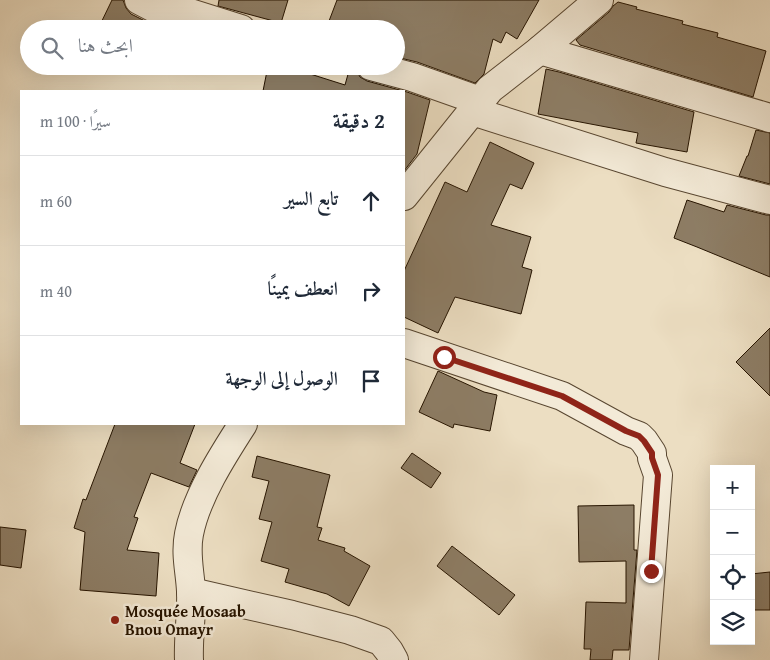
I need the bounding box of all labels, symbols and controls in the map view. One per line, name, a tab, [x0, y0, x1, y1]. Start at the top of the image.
search box	[20, 20, 405, 75]
text: ابحث هنا	[78, 31, 133, 59]
icon: search	[38, 34, 66, 62]
text: 2 دقيقة	[333, 105, 385, 136]
text: سيرًا · 100 m	[40, 109, 111, 133]
text: تابع السير	[284, 184, 338, 212]
icon: ahead	[357, 187, 385, 215]
text: 60 m	[40, 189, 72, 213]
text: انعطف يمينًا	[268, 274, 338, 302]
icon: right	[357, 277, 385, 305]
text: 40 m	[40, 279, 72, 303]
route start	[433, 346, 456, 369]
text: الوصول إلى الوجهة	[226, 364, 338, 392]
icon: arrive	[357, 367, 385, 395]
map controls	[710, 465, 755, 645]
button: +	[710, 465, 755, 510]
button: −	[710, 510, 755, 555]
button: locate	[710, 555, 755, 600]
route end	[640, 560, 663, 583]
place label: Mosquée Mosaab Bnou Omayr	[125, 599, 246, 641]
button: layers	[710, 600, 755, 645]
marker: Mosquée Mosaab Bnou Omayr	[109, 614, 121, 626]

